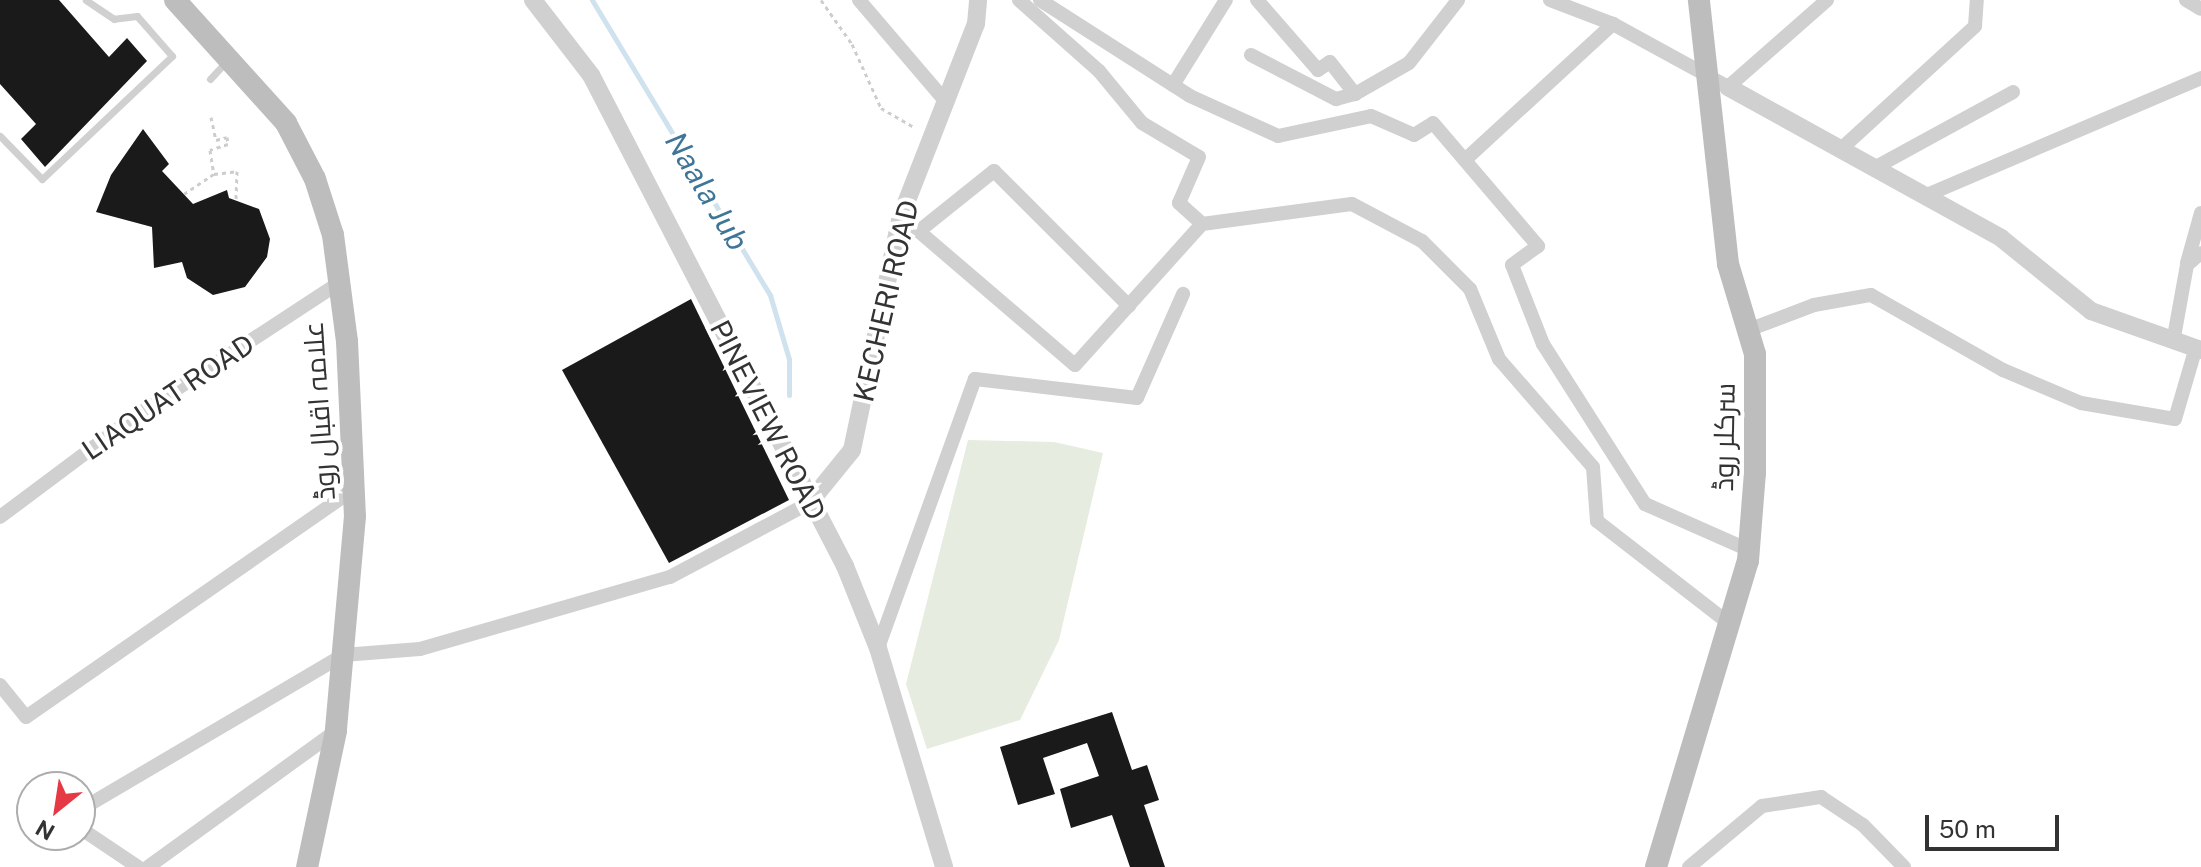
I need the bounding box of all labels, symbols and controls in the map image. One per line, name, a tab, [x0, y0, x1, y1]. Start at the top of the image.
water label: Naala Jub	[658, 125, 756, 257]
street label: KECHERI ROAD	[846, 197, 926, 405]
street label: PINEVIEW ROAD	[703, 315, 833, 525]
street label: علامہ اقبال روڈ	[296, 321, 342, 501]
street label: LIAQUAT ROAD	[75, 327, 261, 467]
street label: سرکلر روڈ	[1706, 382, 1742, 492]
north arrow	[16, 771, 96, 851]
scale bar	[1929, 799, 2063, 849]
text: N	[31, 814, 59, 846]
text: 50 m	[1939, 815, 1996, 843]

